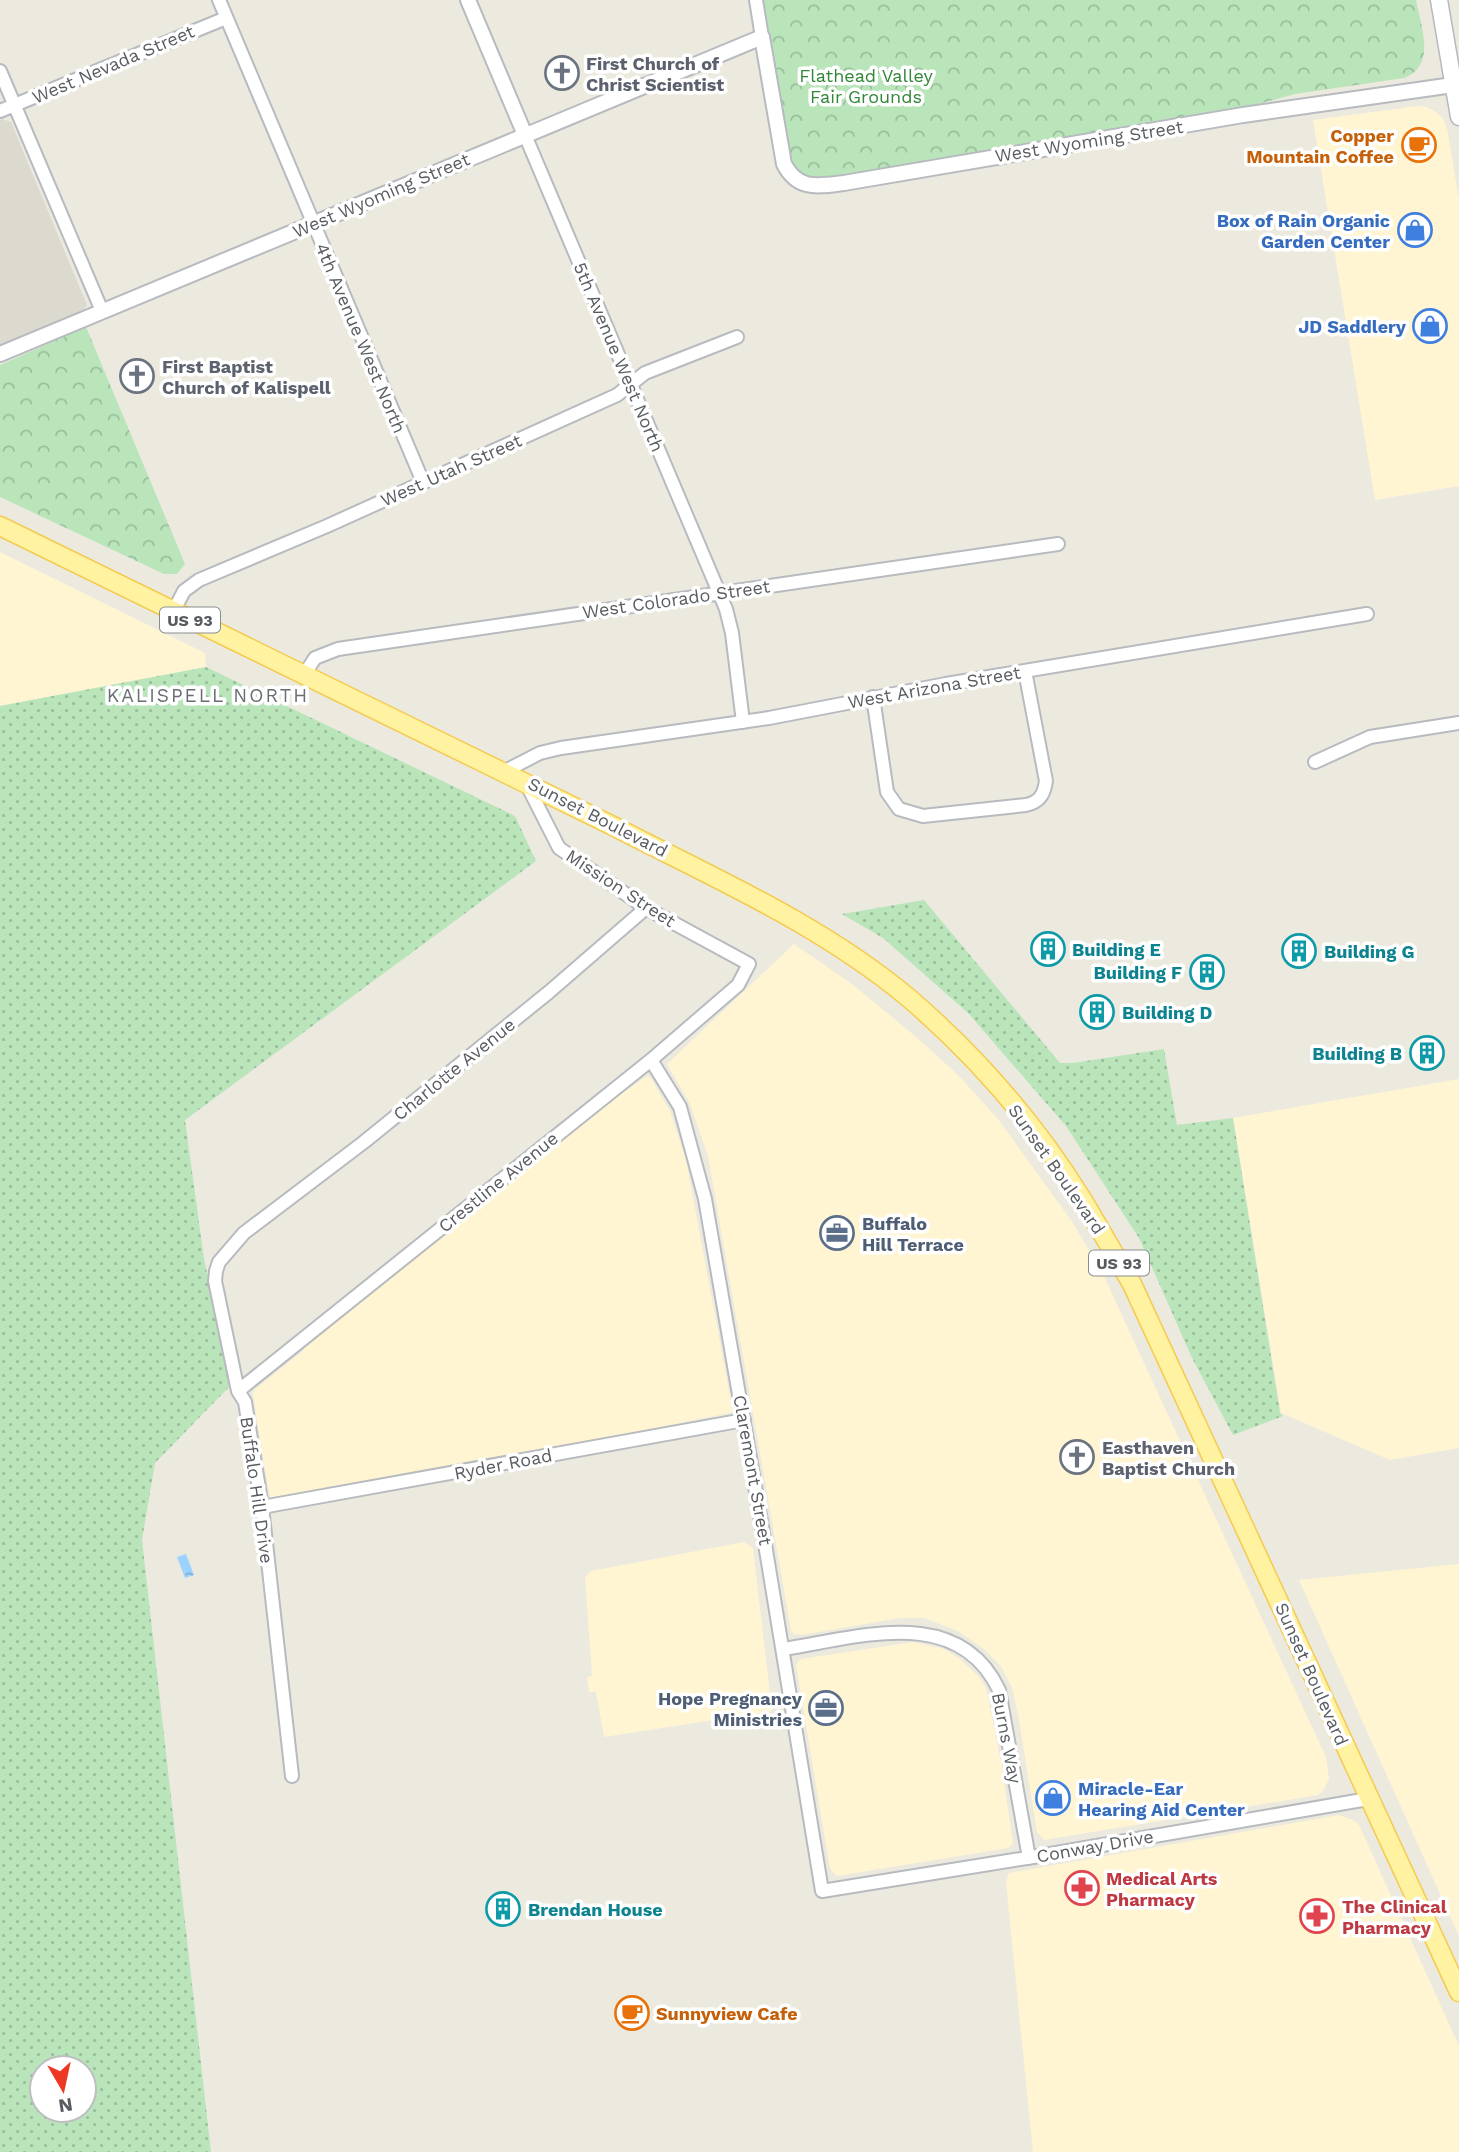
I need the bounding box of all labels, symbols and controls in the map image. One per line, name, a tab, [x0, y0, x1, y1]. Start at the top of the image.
street label: West Nevada Street	[29, 20, 198, 108]
place label: First Church of Christ Scientist	[586, 53, 724, 95]
church icon: First Church of Christ Scientist	[543, 54, 581, 92]
park label: Flathead Valley Fair Grounds	[799, 65, 933, 107]
street label: West Wyoming Street	[993, 116, 1185, 166]
place label: Copper Mountain Coffee	[1246, 125, 1394, 167]
cafe icon: Copper Mountain Coffee	[1400, 126, 1438, 164]
street label: West Wyoming Street	[289, 148, 473, 242]
place label: Box of Rain Organic Garden Center	[1217, 210, 1390, 252]
shop icon: Box of Rain Organic Garden Center	[1396, 211, 1434, 249]
street label: 4th Avenue West North	[311, 240, 411, 436]
street label: 5th Avenue West North	[570, 259, 668, 455]
shop icon: JD Saddlery	[1411, 307, 1449, 345]
place label: JD Saddlery	[1298, 316, 1407, 337]
place label: First Baptist Church of Kalispell	[162, 356, 331, 398]
church icon: First Baptist Church of Kalispell	[118, 357, 156, 395]
street label: West Utah Street	[377, 429, 525, 511]
street label: West Colorado Street	[581, 575, 772, 623]
road number: US 93	[160, 608, 220, 632]
street label: West Arizona Street	[846, 661, 1022, 713]
district label: KALISPELL NORTH	[107, 684, 309, 707]
street label: Sunset Boulevard	[525, 773, 671, 861]
street label: Mission Street	[562, 845, 680, 931]
building icon: Building E	[1029, 930, 1067, 968]
building icon: Building G	[1280, 932, 1318, 970]
place label: Building E	[1072, 939, 1161, 960]
place label: Building G	[1324, 941, 1415, 962]
building icon: Building F	[1188, 953, 1226, 991]
place label: Building F	[1093, 962, 1182, 983]
building icon: Building D	[1078, 993, 1116, 1031]
place label: Building D	[1122, 1002, 1212, 1023]
street label: Charlotte Avenue	[389, 1013, 519, 1125]
building icon: Building B	[1408, 1034, 1446, 1072]
place label: Building B	[1312, 1043, 1402, 1064]
street label: Sunset Boulevard	[1004, 1100, 1110, 1238]
street label: Crestline Avenue	[434, 1127, 562, 1237]
place label: Buffalo Hill Terrace	[862, 1213, 964, 1255]
office icon: Buffalo Hill Terrace	[818, 1214, 856, 1252]
road number: US 93	[1089, 1250, 1149, 1275]
street label: Claremont Street	[729, 1393, 777, 1547]
street label: Buffalo Hill Drive	[236, 1415, 278, 1565]
place label: Easthaven Baptist Church	[1102, 1437, 1235, 1479]
church icon: Easthaven Baptist Church	[1058, 1438, 1096, 1476]
street label: Ryder Road	[452, 1444, 554, 1484]
street label: Sunset Boulevard	[1271, 1599, 1353, 1749]
place label: Hope Pregnancy Ministries	[658, 1688, 803, 1730]
office icon: Hope Pregnancy Ministries	[807, 1689, 845, 1727]
street label: Burns Way	[988, 1691, 1026, 1786]
place label: Miracle-Ear Hearing Aid Center	[1078, 1778, 1245, 1820]
shop icon: Miracle-Ear Hearing Aid Center	[1034, 1779, 1072, 1817]
street label: Conway Drive	[1035, 1825, 1155, 1867]
place label: Medical Arts Pharmacy	[1106, 1868, 1218, 1910]
pharmacy icon: Medical Arts Pharmacy	[1063, 1869, 1101, 1907]
building icon: Brendan House	[484, 1890, 522, 1928]
place label: The Clinical Pharmacy	[1342, 1896, 1447, 1938]
pharmacy icon: The Clinical Pharmacy	[1298, 1897, 1336, 1935]
place label: Brendan House	[528, 1899, 663, 1920]
cafe icon: Sunnyview Cafe	[613, 1994, 651, 2032]
place label: Sunnyview Cafe	[656, 2003, 798, 2024]
north arrow	[28, 2054, 98, 2124]
text: N	[57, 2093, 74, 2118]

